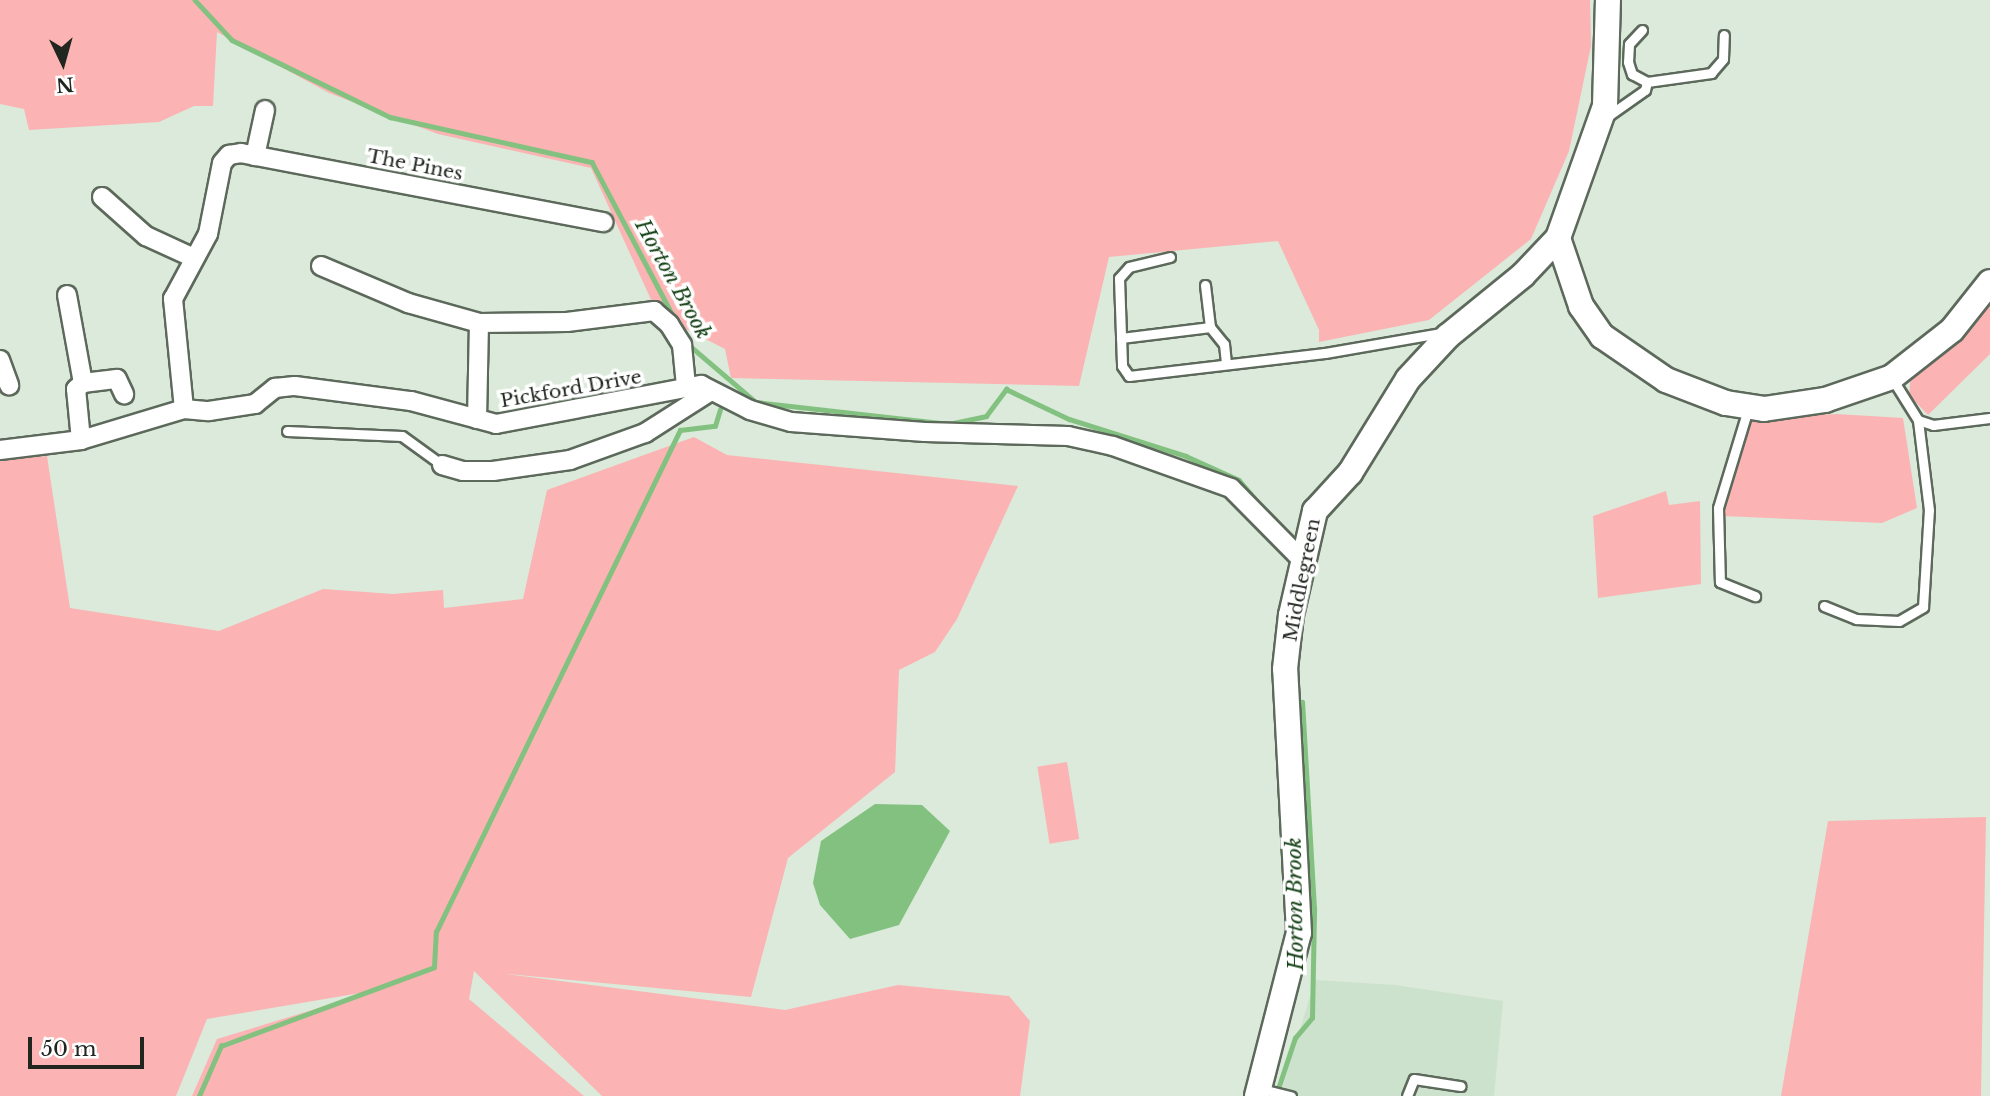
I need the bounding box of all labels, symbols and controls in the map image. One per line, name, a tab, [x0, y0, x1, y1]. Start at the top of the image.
north arrow	[28, 28, 98, 98]
text: N	[55, 72, 75, 97]
street label: The Pines	[365, 145, 465, 185]
water label: Horton Brook	[630, 214, 716, 344]
street label: Pickford Drive	[499, 365, 643, 413]
street label: Middlegreen	[1279, 516, 1325, 644]
water label: Horton Brook	[1281, 837, 1309, 971]
scale bar	[32, 1023, 147, 1066]
text: 50 m	[41, 1036, 96, 1062]

